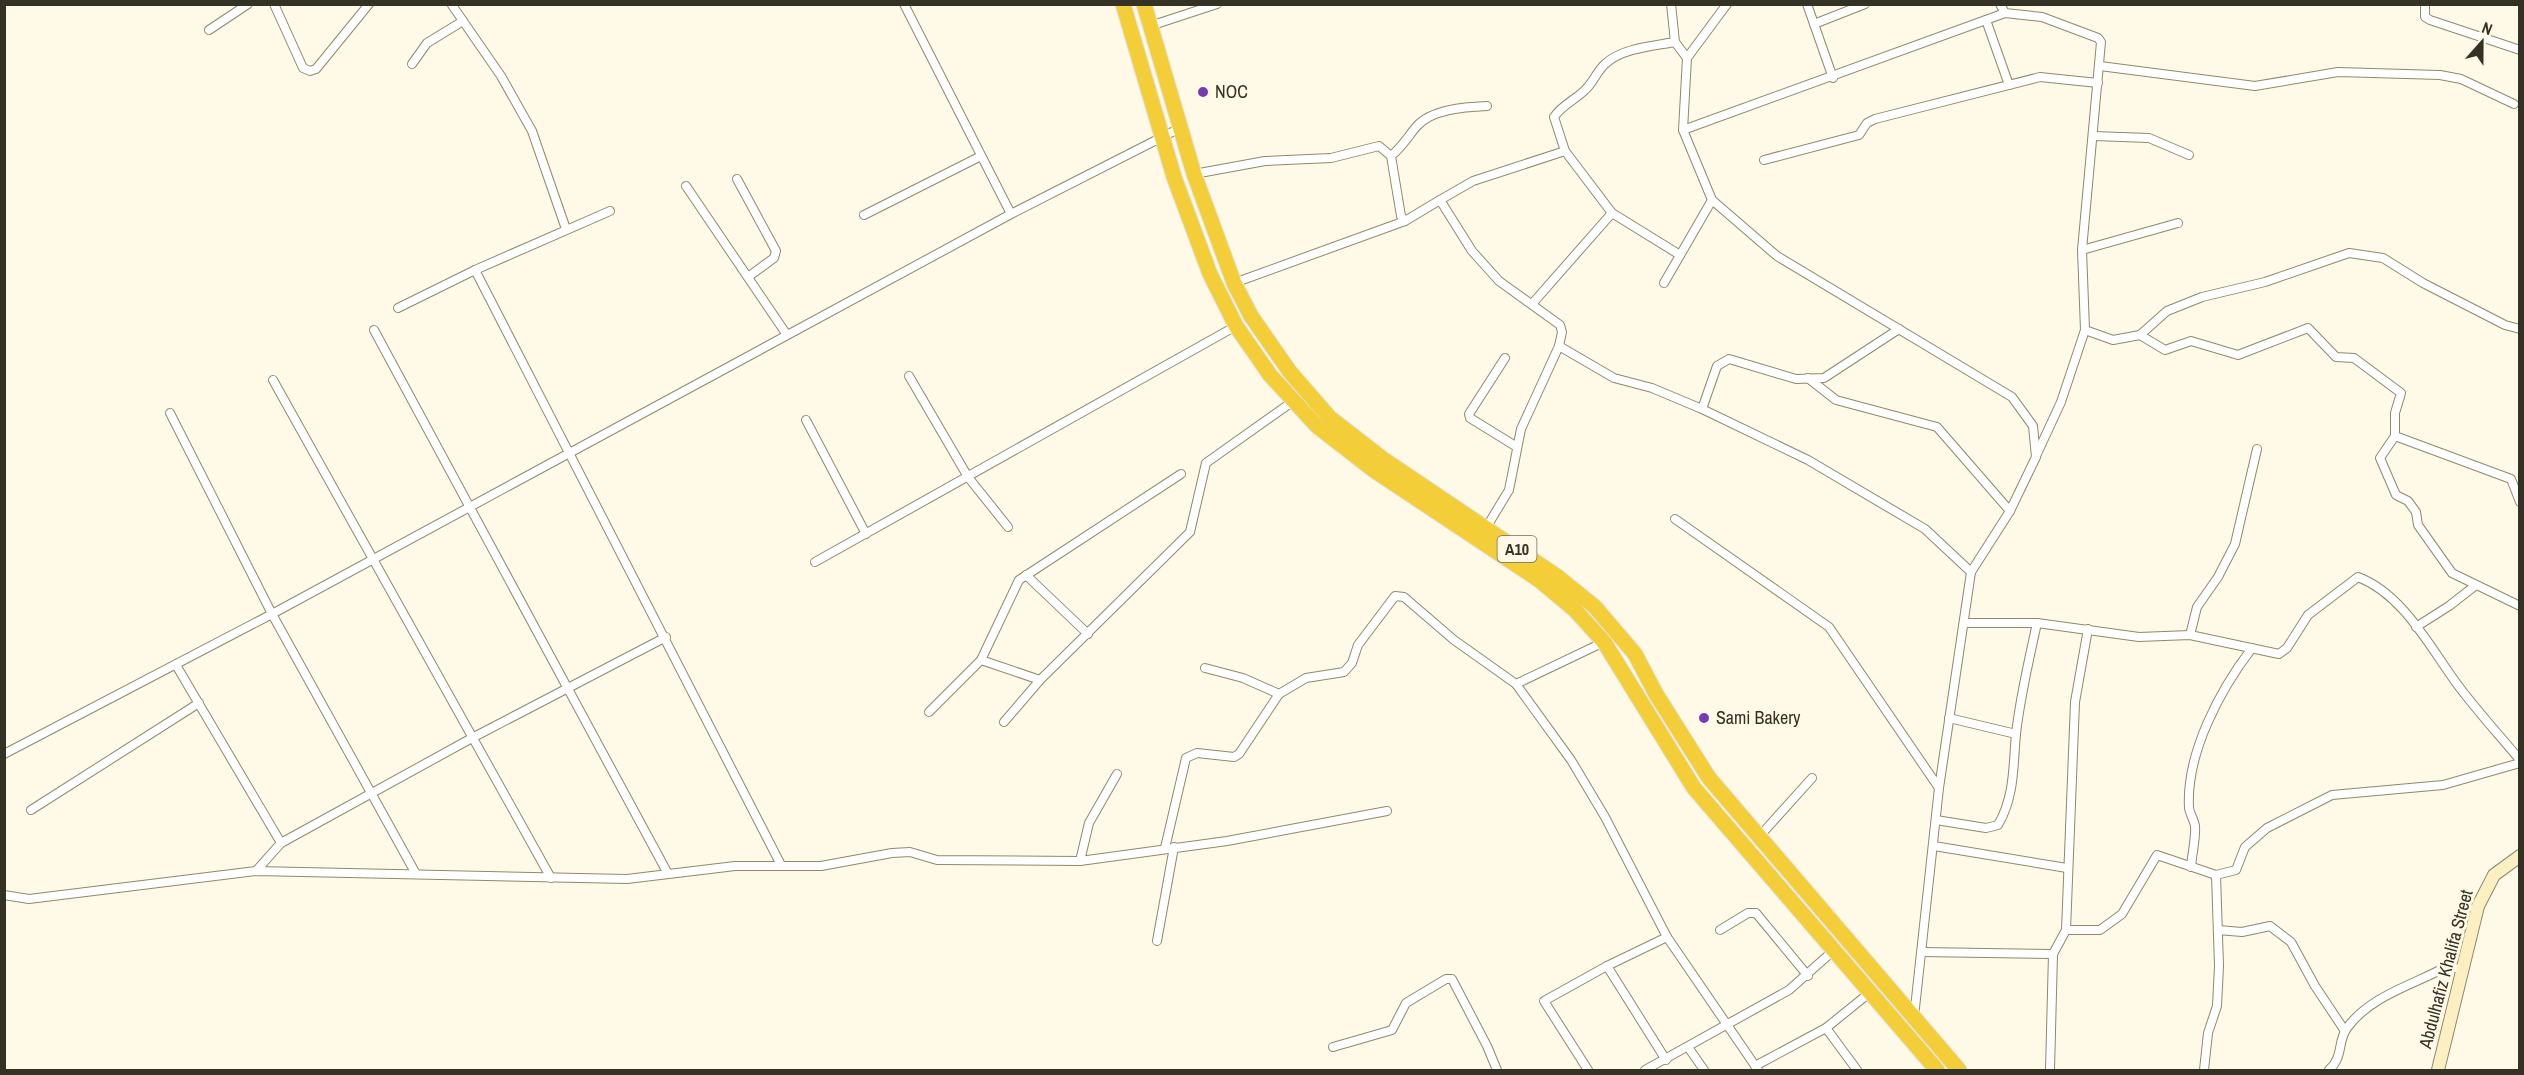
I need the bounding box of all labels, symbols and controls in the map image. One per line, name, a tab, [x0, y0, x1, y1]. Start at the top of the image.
north arrow	[2452, 12, 2512, 72]
text: N	[2479, 16, 2496, 40]
place label: NOC	[1215, 79, 1248, 104]
marker: NOC	[1196, 85, 1210, 99]
road number: A10	[1498, 536, 1537, 562]
place label: Sami Bakery	[1716, 705, 1801, 730]
marker: Sami Bakery	[1697, 711, 1711, 725]
street label: Abdulhafiz Khalifa Street	[2412, 887, 2479, 1052]

